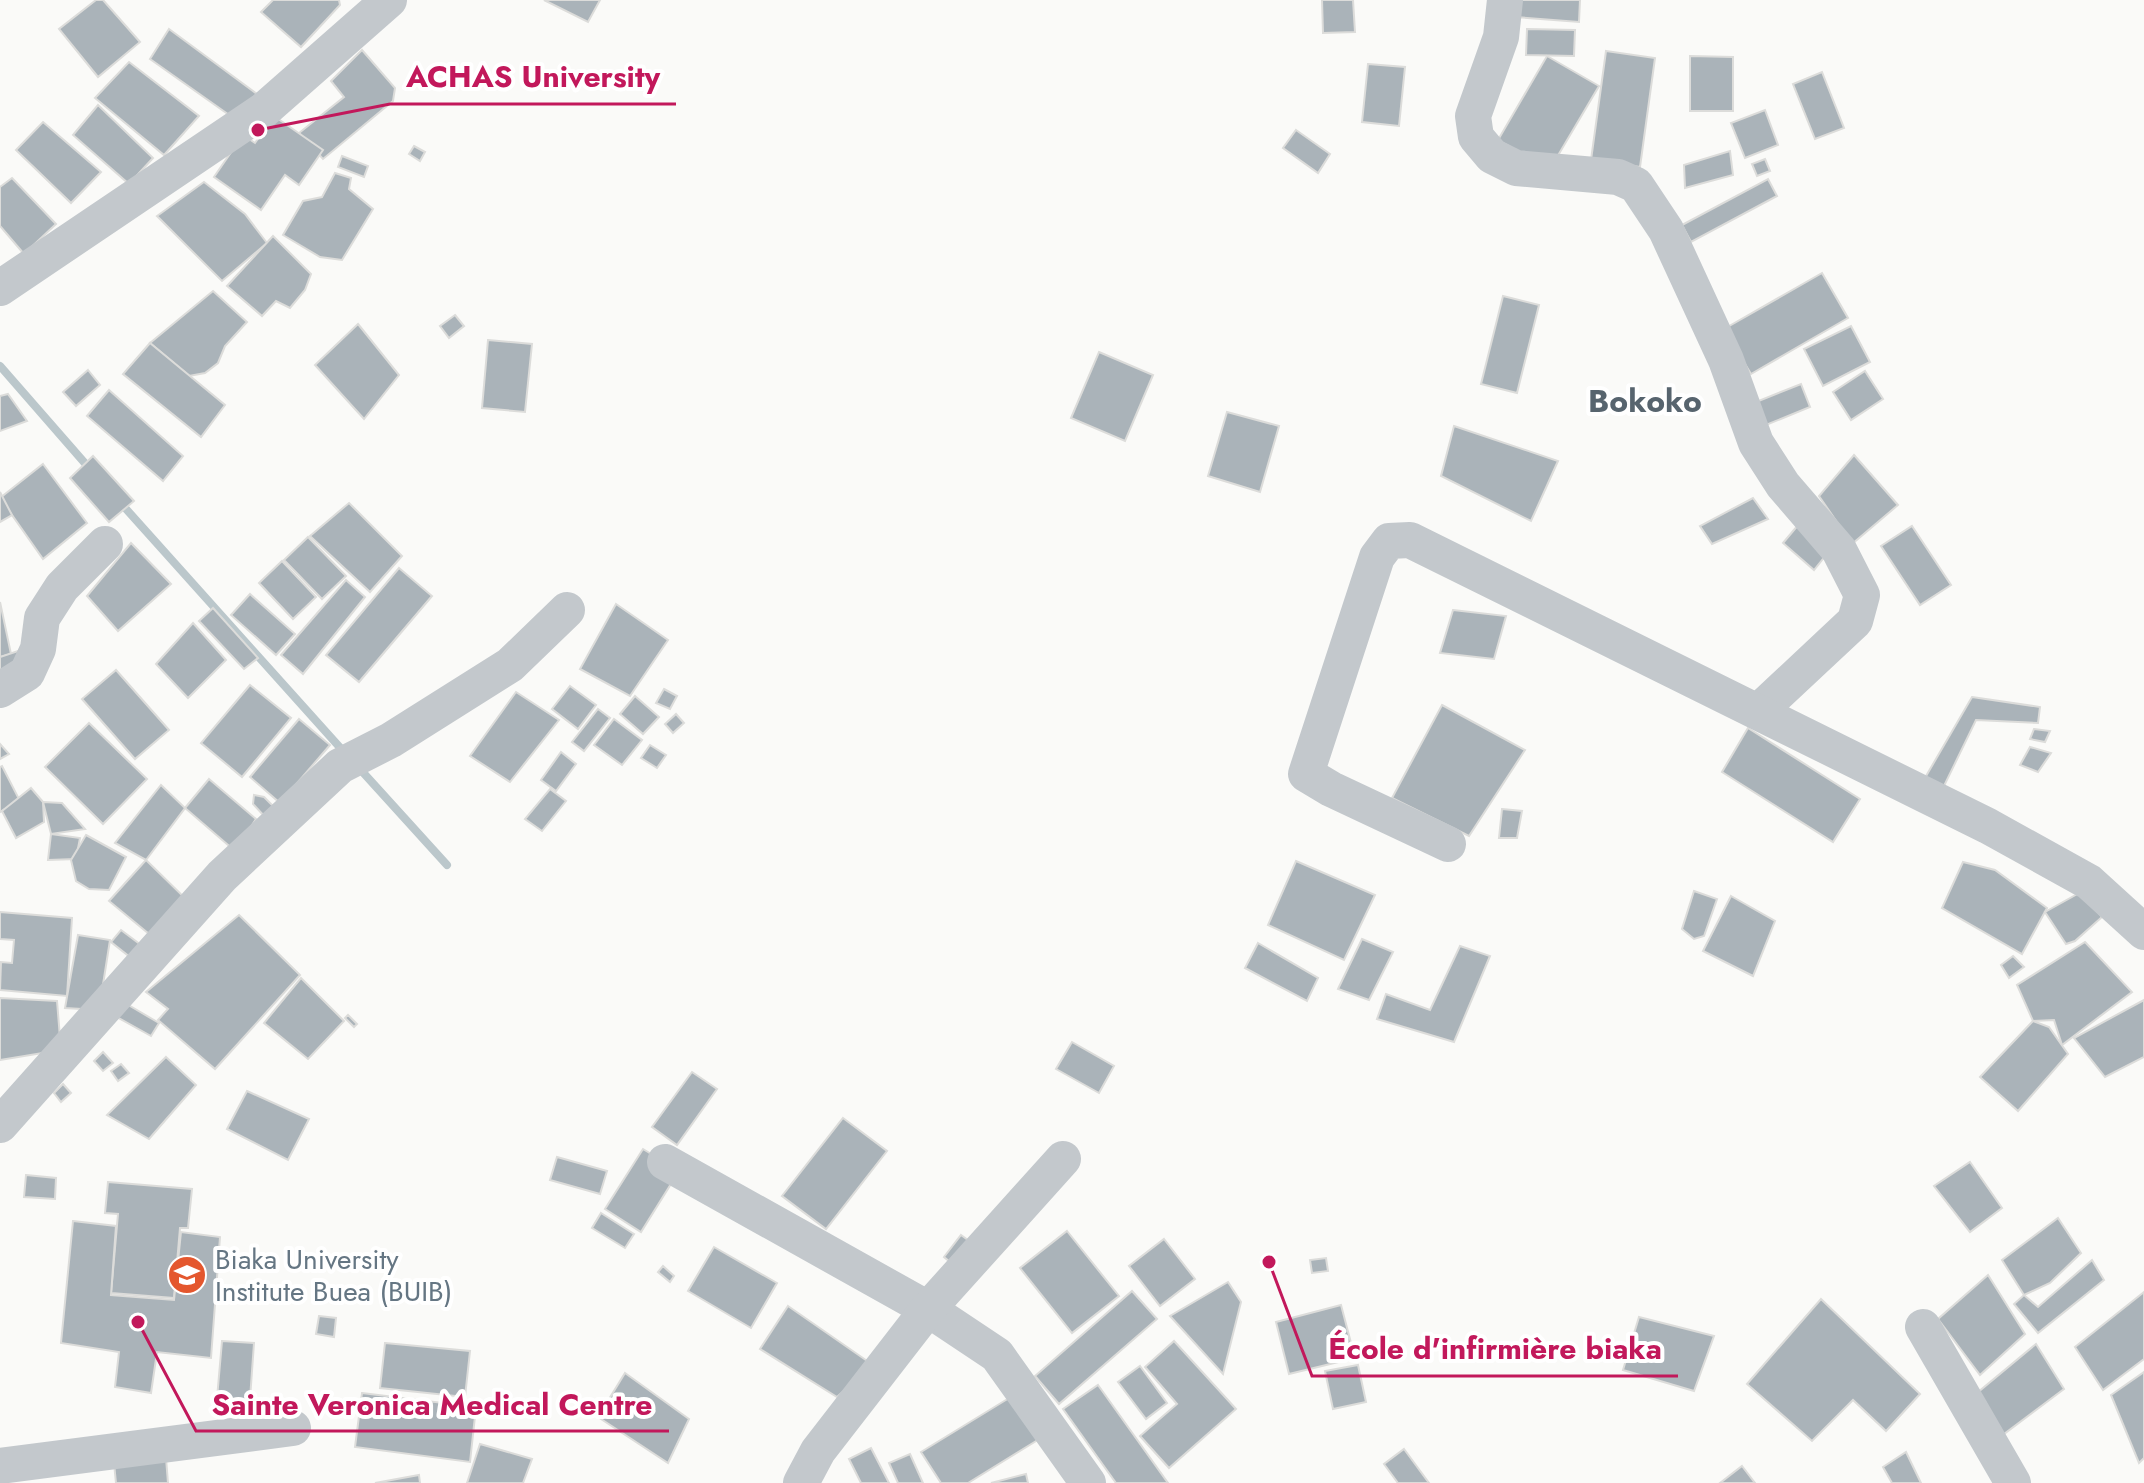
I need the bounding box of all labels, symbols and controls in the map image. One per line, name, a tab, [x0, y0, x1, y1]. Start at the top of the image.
callout: ACHAS University	[390, 50, 676, 104]
text: ACHAS University	[405, 55, 660, 98]
district label: Bokoko	[1588, 378, 1702, 424]
place label: Biaka University Institute Buea (BUIB)	[215, 1239, 452, 1312]
school or university icon: Biaka University Institute Buea (BUIB)	[166, 1254, 208, 1296]
callout: École d'infirmière biaka	[1312, 1322, 1678, 1376]
text: École d'infirmière biaka	[1328, 1327, 1662, 1370]
callout: Sainte Veronica Medical Centre	[196, 1377, 669, 1431]
text: Sainte Veronica Medical Centre	[212, 1383, 653, 1426]

